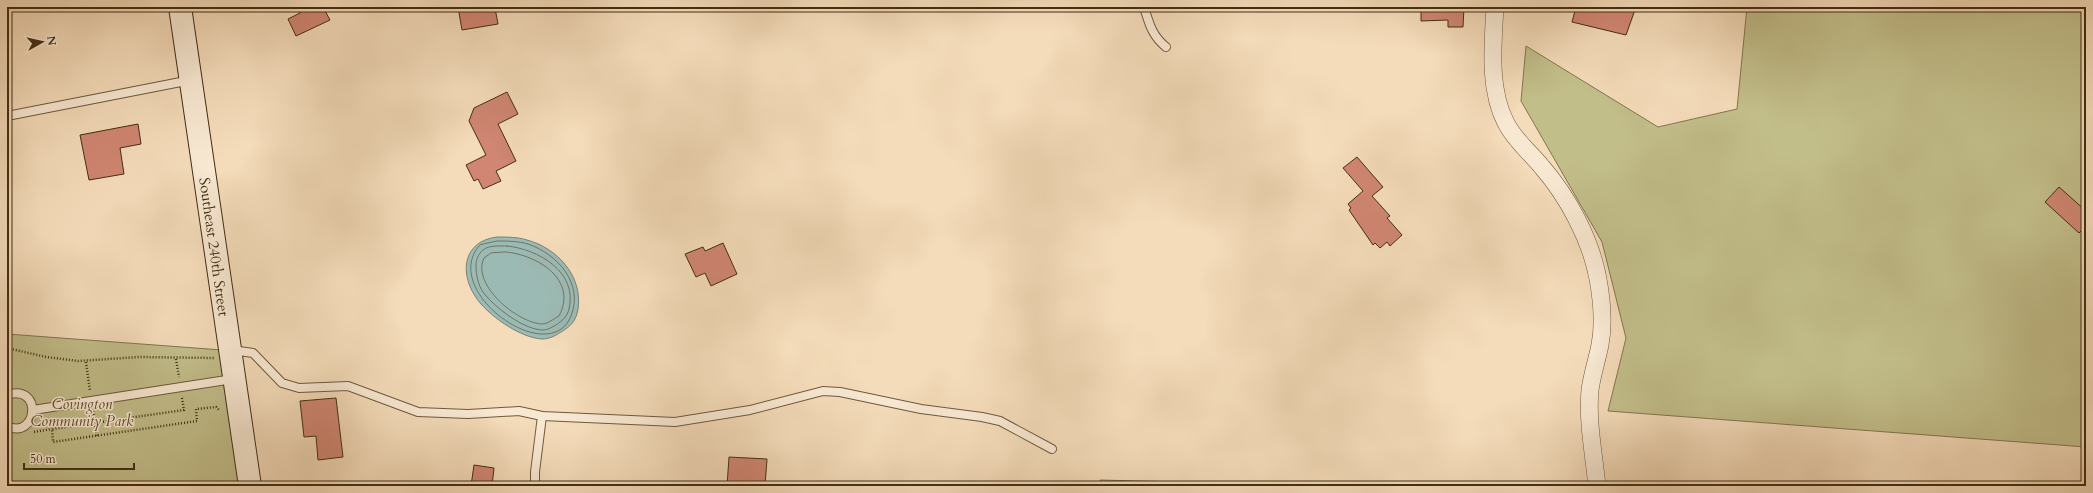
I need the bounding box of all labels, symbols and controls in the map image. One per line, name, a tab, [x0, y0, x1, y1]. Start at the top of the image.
north arrow	[22, 22, 62, 62]
text: N	[43, 35, 60, 47]
street label: Southeast 240th Street	[194, 176, 234, 318]
park label: Covington Community Park	[30, 394, 134, 431]
scale bar	[24, 445, 134, 471]
text: 50 m	[30, 451, 57, 467]

